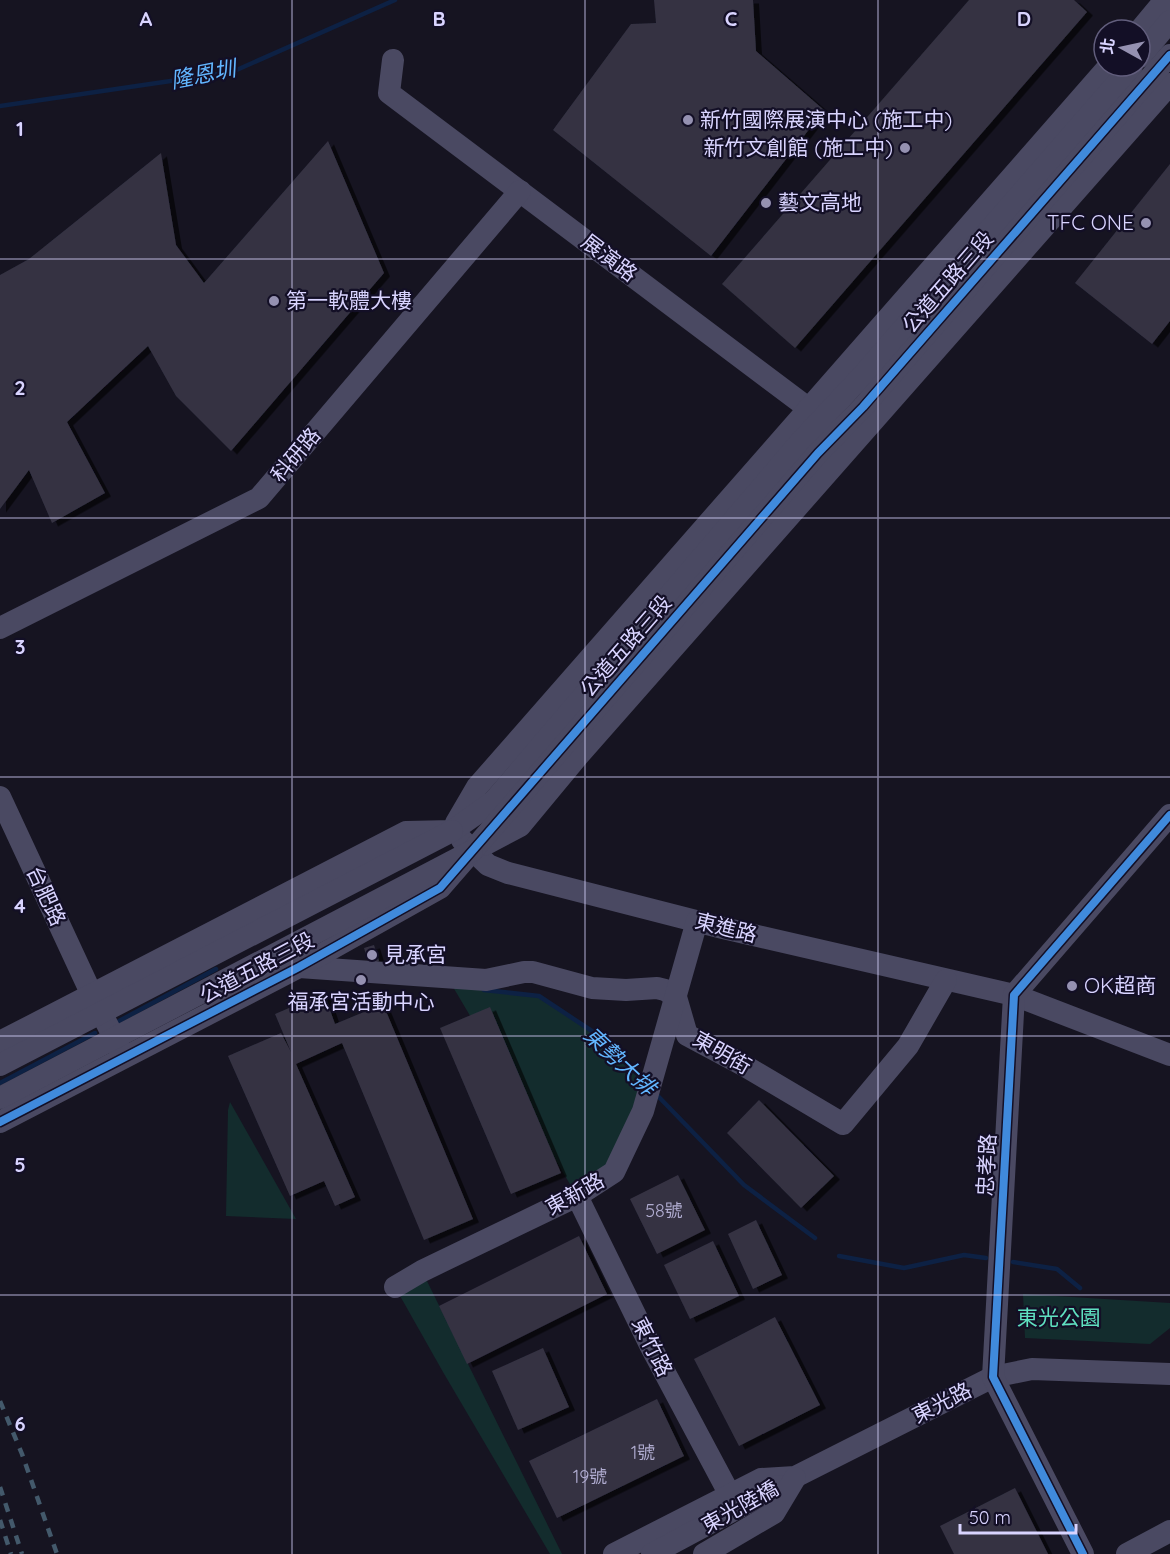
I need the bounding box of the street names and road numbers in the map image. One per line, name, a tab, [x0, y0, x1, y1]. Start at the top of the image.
street label: 公道五路三段	[896, 225, 998, 337]
street label: 展演路	[577, 228, 643, 287]
street label: 科研路	[265, 422, 325, 487]
street label: 公道五路三段	[574, 589, 676, 701]
street label: 台肥路	[22, 862, 72, 930]
street label: 東進路	[693, 907, 760, 947]
street label: 公道五路三段	[195, 926, 318, 1008]
street label: 東明街	[689, 1025, 756, 1079]
street label: 忠孝路	[971, 1133, 1001, 1197]
street label: 東新路	[541, 1166, 608, 1220]
street label: 東竹路	[627, 1313, 679, 1381]
street label: 東光路	[908, 1376, 976, 1428]
street label: 東光陸橋	[696, 1474, 783, 1538]

